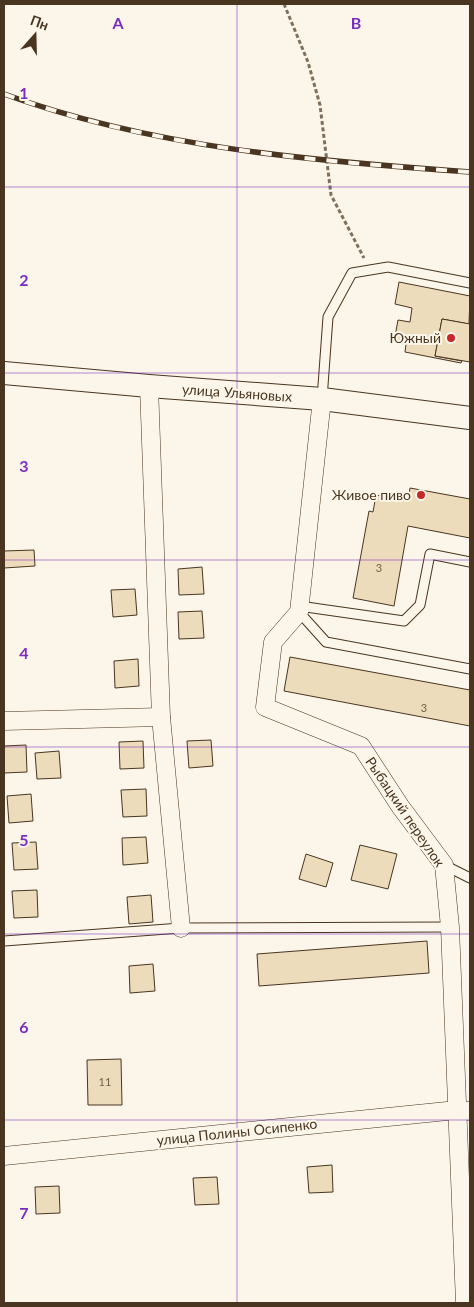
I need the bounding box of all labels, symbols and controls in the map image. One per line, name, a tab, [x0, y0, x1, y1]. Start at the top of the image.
north arrow	[10, 10, 60, 60]
text: Пн	[28, 11, 51, 33]
text: A	[111, 13, 124, 32]
text: B	[351, 13, 361, 32]
text: 1	[19, 83, 29, 102]
text: 2	[19, 270, 29, 289]
place label: Южный	[390, 329, 441, 346]
marker: Южный	[445, 332, 457, 344]
street label: улица Ульяновых	[181, 380, 293, 405]
text: 3	[19, 456, 29, 475]
place label: Живое пиво	[332, 486, 411, 503]
marker: Живое пиво	[415, 489, 427, 501]
house number: 3	[376, 561, 382, 574]
text: 4	[19, 643, 29, 662]
house number: 3	[421, 701, 427, 714]
street label: Рыбацкий переулок	[362, 753, 449, 871]
text: 5	[19, 830, 29, 849]
text: 6	[19, 1017, 29, 1036]
house number: 11	[99, 1075, 111, 1088]
street label: улица Полины Осипенко	[156, 1115, 318, 1148]
text: 7	[19, 1203, 29, 1222]

